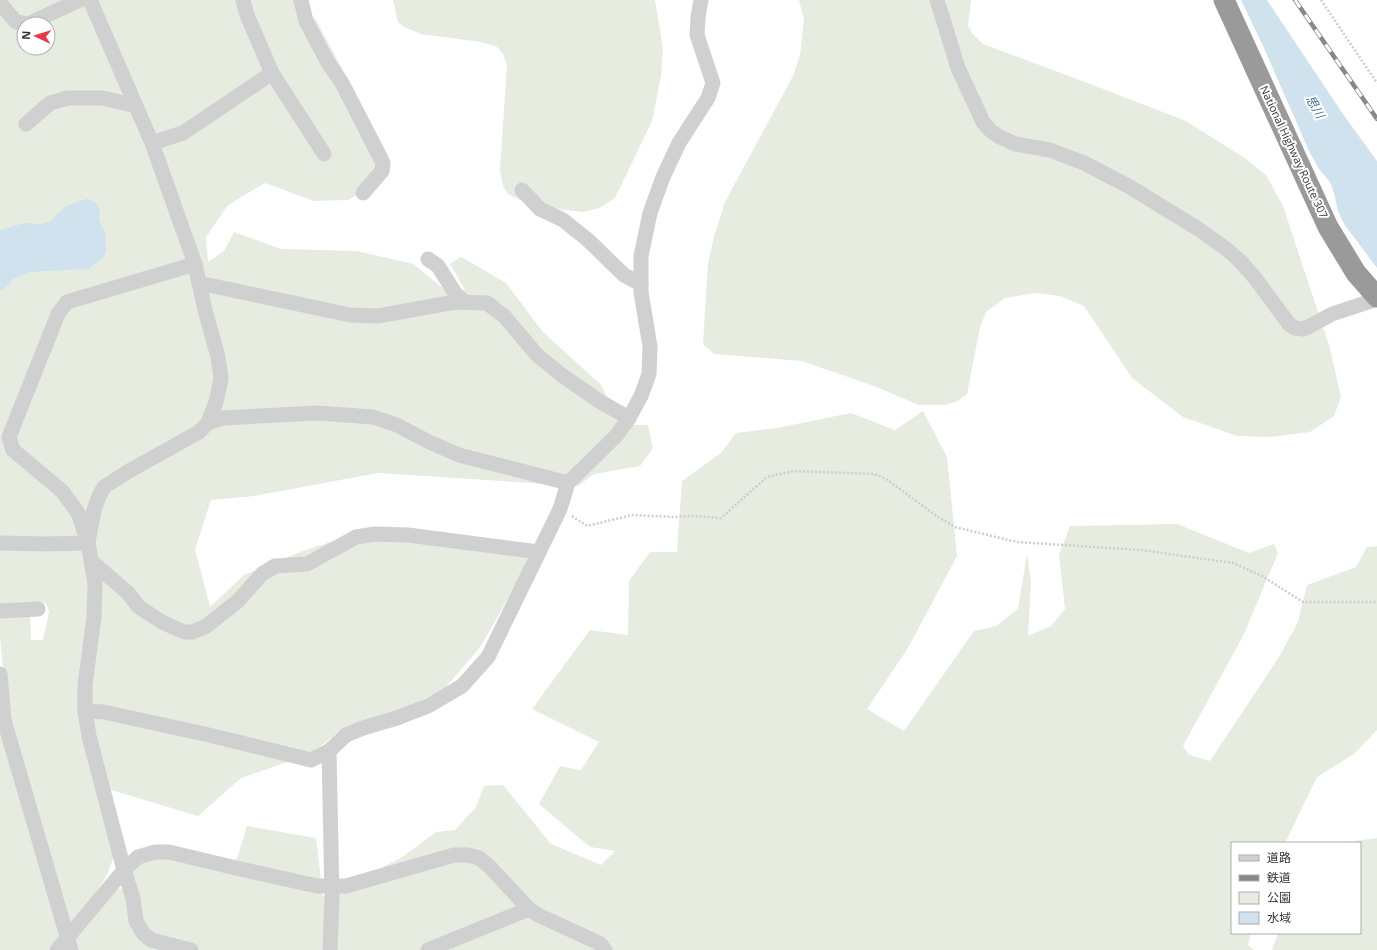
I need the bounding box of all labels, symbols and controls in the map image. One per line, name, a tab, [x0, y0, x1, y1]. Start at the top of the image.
north arrow	[16, 16, 56, 56]
text: N	[18, 30, 33, 40]
street label: National Highway Route 307	[1257, 83, 1332, 221]
water label: 思川	[1302, 92, 1330, 123]
legend	[1231, 842, 1361, 934]
text: 道路	[1267, 849, 1291, 866]
text: 鉄道	[1267, 869, 1291, 886]
text: 公園	[1267, 889, 1291, 906]
text: 水域	[1267, 909, 1291, 926]

